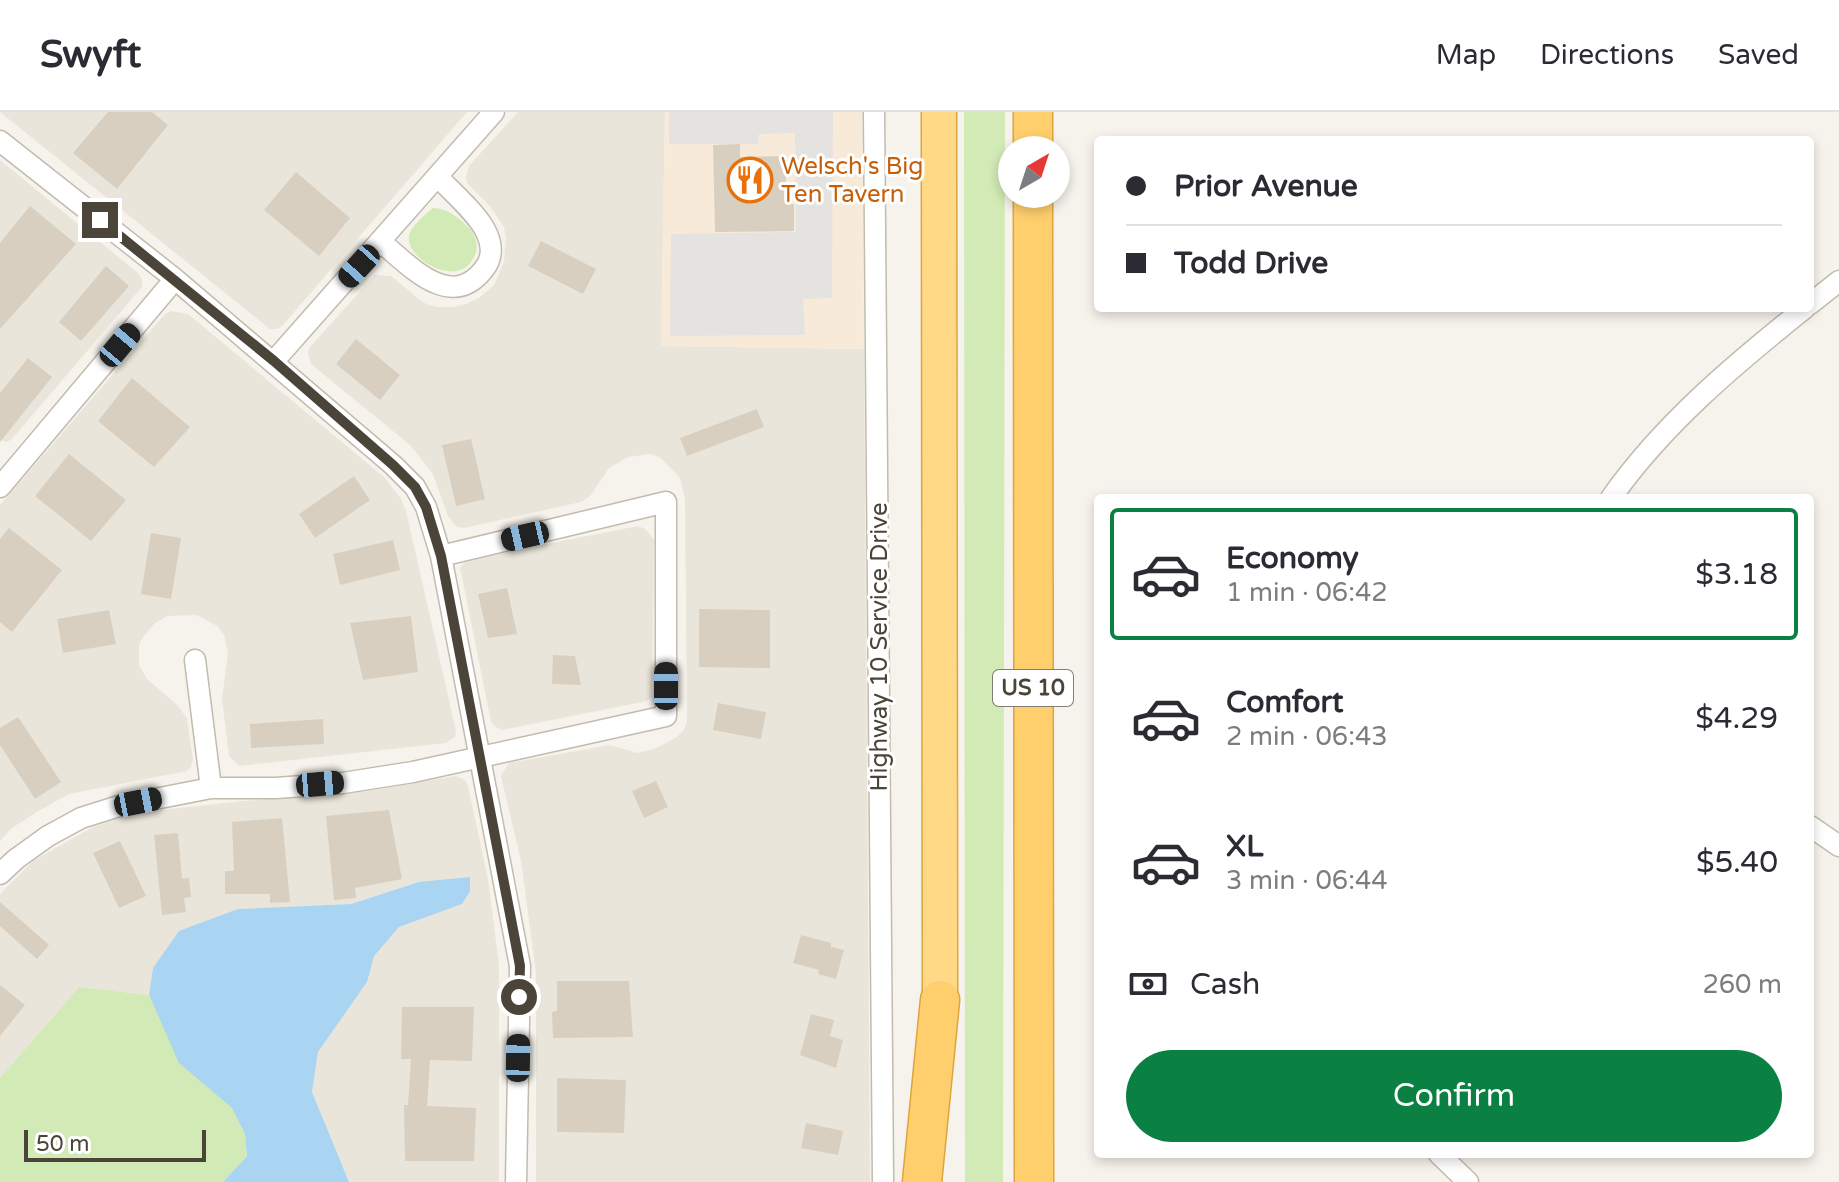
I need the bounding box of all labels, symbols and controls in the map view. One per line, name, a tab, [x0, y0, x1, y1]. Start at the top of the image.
text: Swyft	[40, 32, 141, 78]
text: Map	[1436, 38, 1496, 72]
text: Directions	[1540, 38, 1674, 72]
text: Saved	[1718, 38, 1799, 72]
north arrow	[998, 136, 1070, 208]
map controls	[998, 136, 1070, 208]
place label: Welsch's Big Ten Tavern	[781, 152, 923, 209]
restaurant icon: Welsch's Big Ten Tavern	[726, 156, 774, 204]
text: Prior Avenue	[1174, 168, 1358, 205]
route end	[82, 202, 118, 238]
car	[334, 240, 384, 292]
text: Todd Drive	[1174, 245, 1328, 282]
car	[95, 319, 145, 371]
street label: Highway 10 Service Drive	[865, 503, 894, 791]
car	[499, 519, 551, 553]
icon: car	[1130, 538, 1202, 610]
text: Economy	[1226, 540, 1359, 577]
text: $3.18	[1695, 556, 1778, 593]
text: 1 min · 06:42	[1226, 577, 1388, 608]
car	[654, 662, 678, 710]
road number: US 10	[993, 670, 1073, 706]
icon: car	[1130, 682, 1202, 754]
text: Comfort	[1226, 684, 1344, 721]
text: $4.29	[1695, 700, 1778, 737]
text: 2 min · 06:43	[1226, 721, 1388, 752]
car	[295, 770, 345, 798]
car	[112, 786, 164, 818]
icon: car	[1130, 826, 1202, 898]
text: XL	[1226, 828, 1263, 865]
text: $5.40	[1696, 844, 1778, 881]
text: 3 min · 06:44	[1226, 865, 1388, 896]
icon: cash	[1126, 962, 1170, 1006]
text: Cash	[1190, 966, 1260, 1003]
text: 260 m	[1702, 969, 1782, 1000]
route start	[501, 979, 537, 1015]
car	[506, 1034, 530, 1082]
button: Confirm	[1126, 1050, 1782, 1142]
scale bar	[24, 1126, 206, 1162]
text: 50 m	[36, 1131, 90, 1157]

